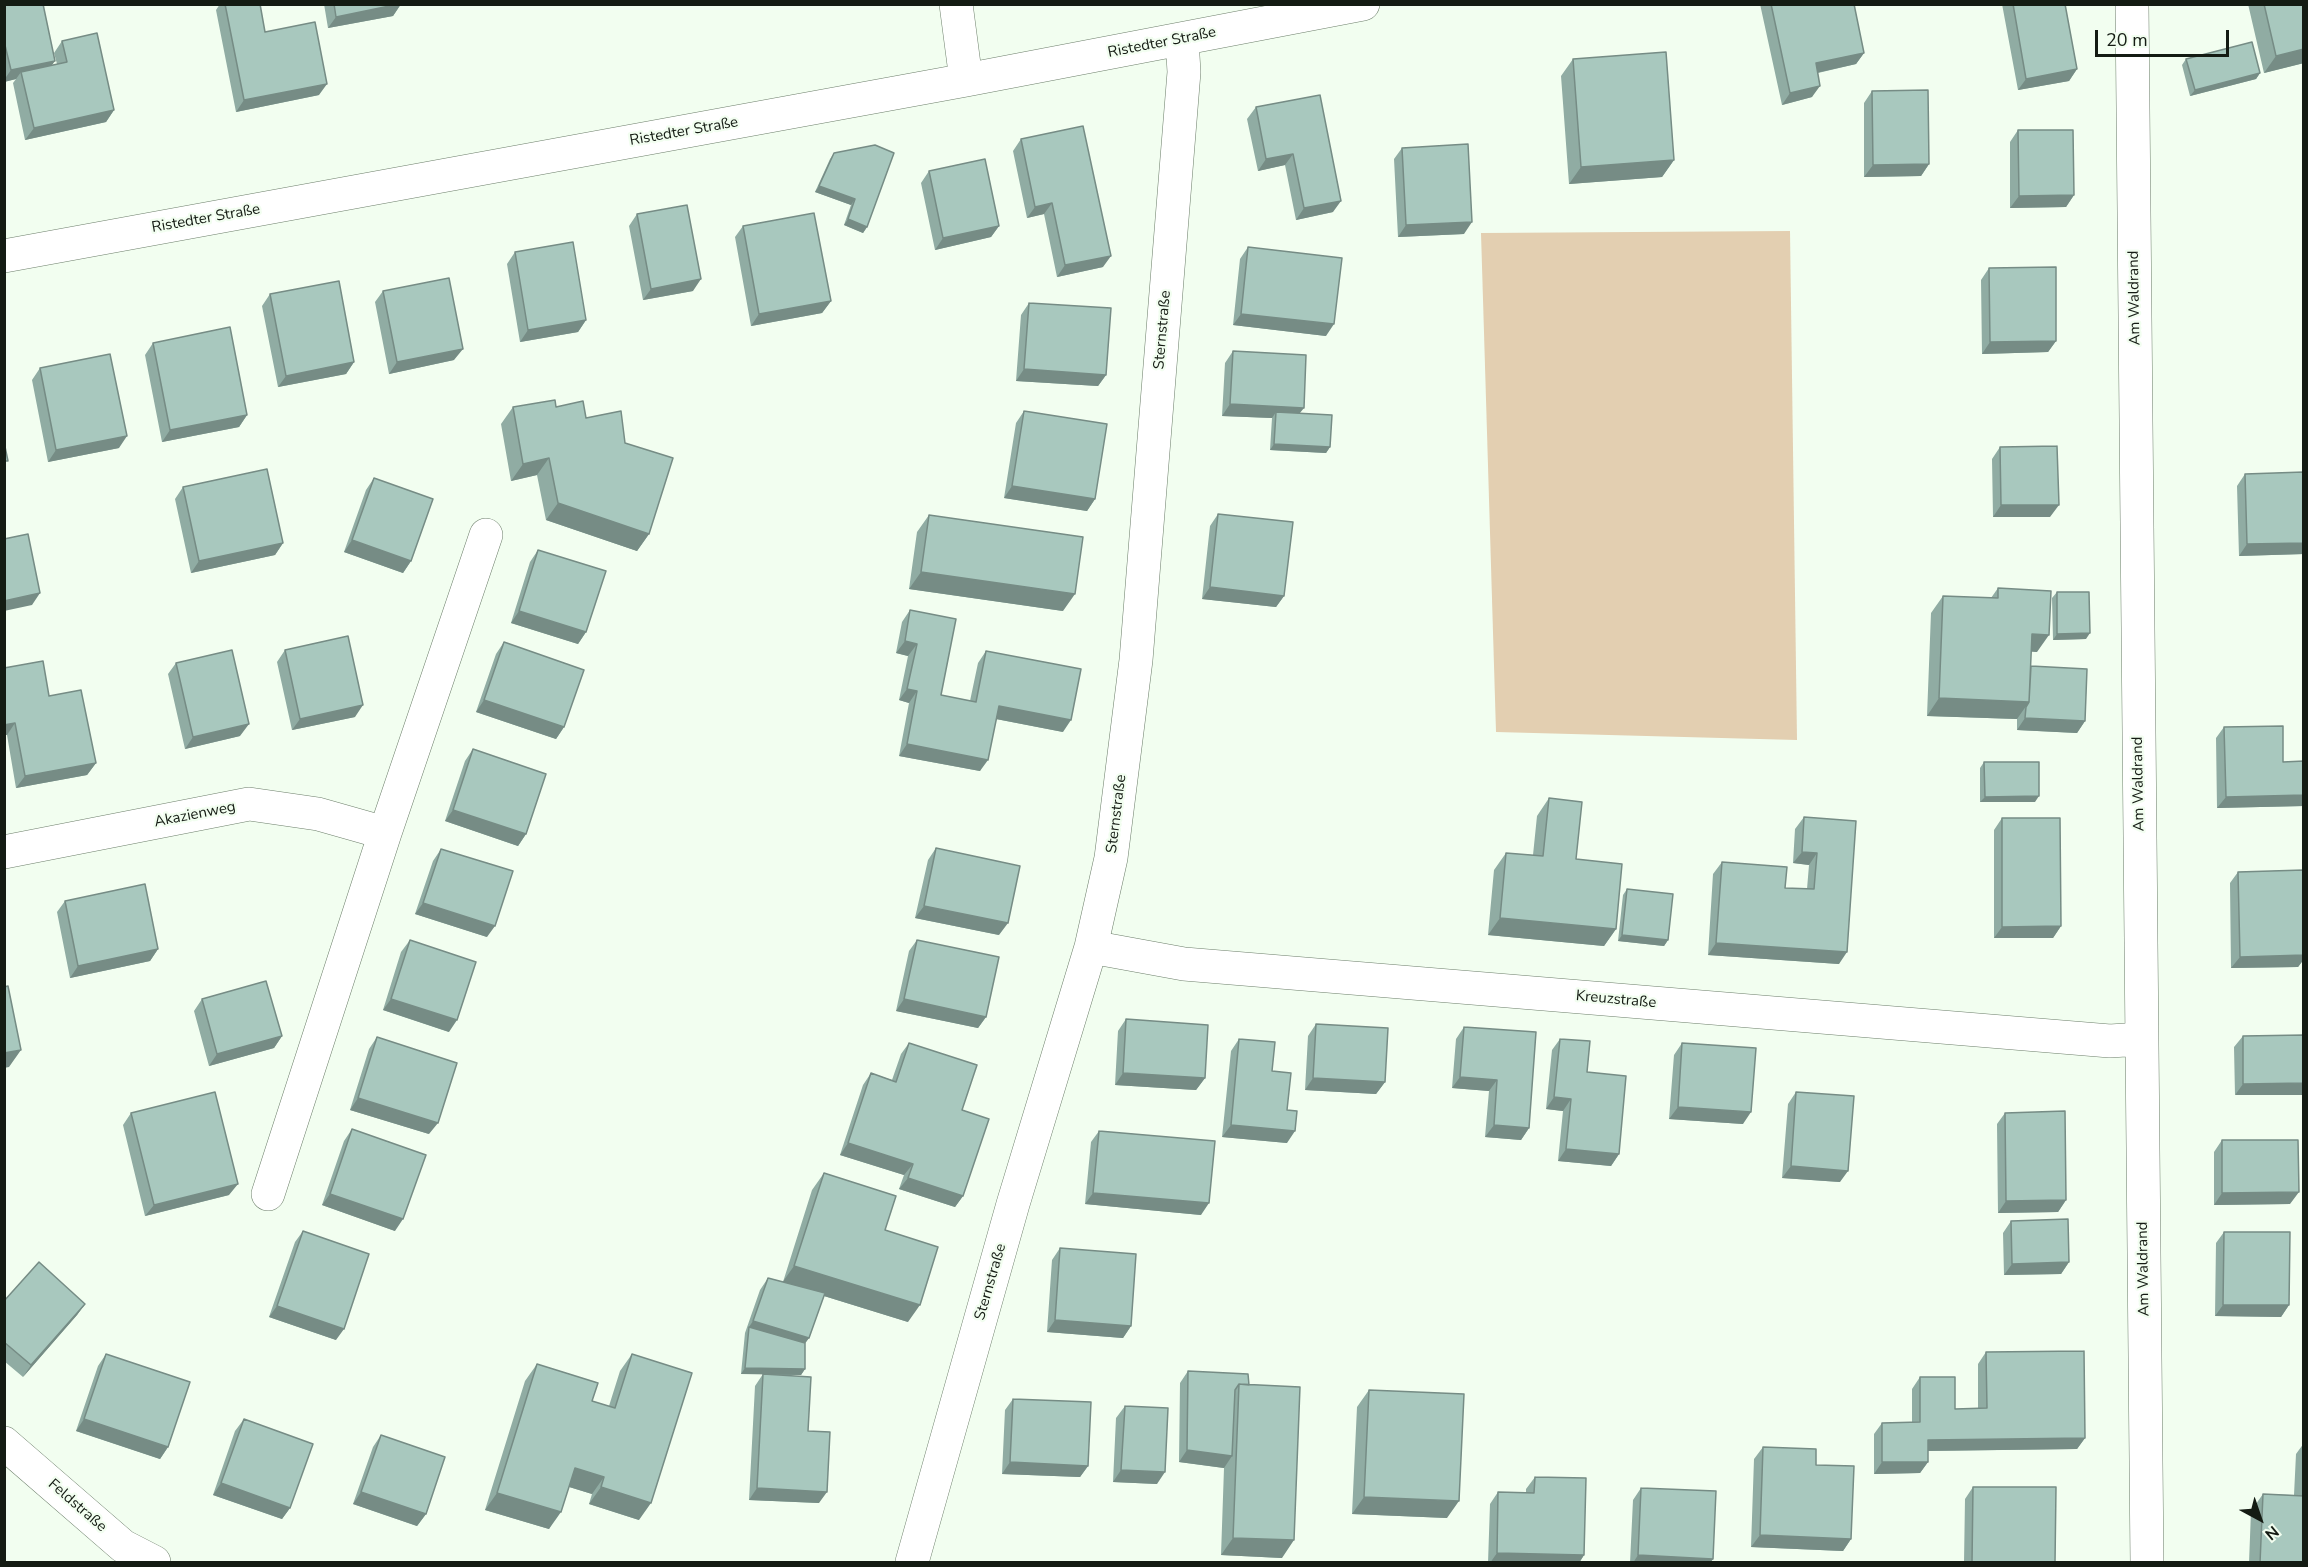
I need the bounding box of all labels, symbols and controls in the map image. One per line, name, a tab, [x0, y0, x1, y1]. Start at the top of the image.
scale bar	[2098, 18, 2232, 56]
street label: Ristedter Straße	[1106, 24, 1218, 62]
text: 20 m	[2106, 28, 2148, 52]
street label: Ristedter Straße	[628, 114, 740, 150]
street label: Ristedter Straße	[150, 201, 262, 237]
street label: Am Waldrand	[2125, 250, 2145, 346]
street label: Sternstraße	[1151, 290, 1175, 370]
street label: Am Waldrand	[2129, 736, 2149, 832]
street label: Sternstraße	[1103, 774, 1131, 854]
street label: Akazienweg	[153, 798, 237, 832]
street label: Kreuzstraße	[1575, 988, 1657, 1012]
street label: Am Waldrand	[2134, 1221, 2154, 1317]
street label: Sternstraße	[971, 1242, 1011, 1322]
street label: Feldstraße	[44, 1476, 110, 1536]
north arrow	[2230, 1489, 2290, 1549]
text: N	[2260, 1521, 2283, 1545]

